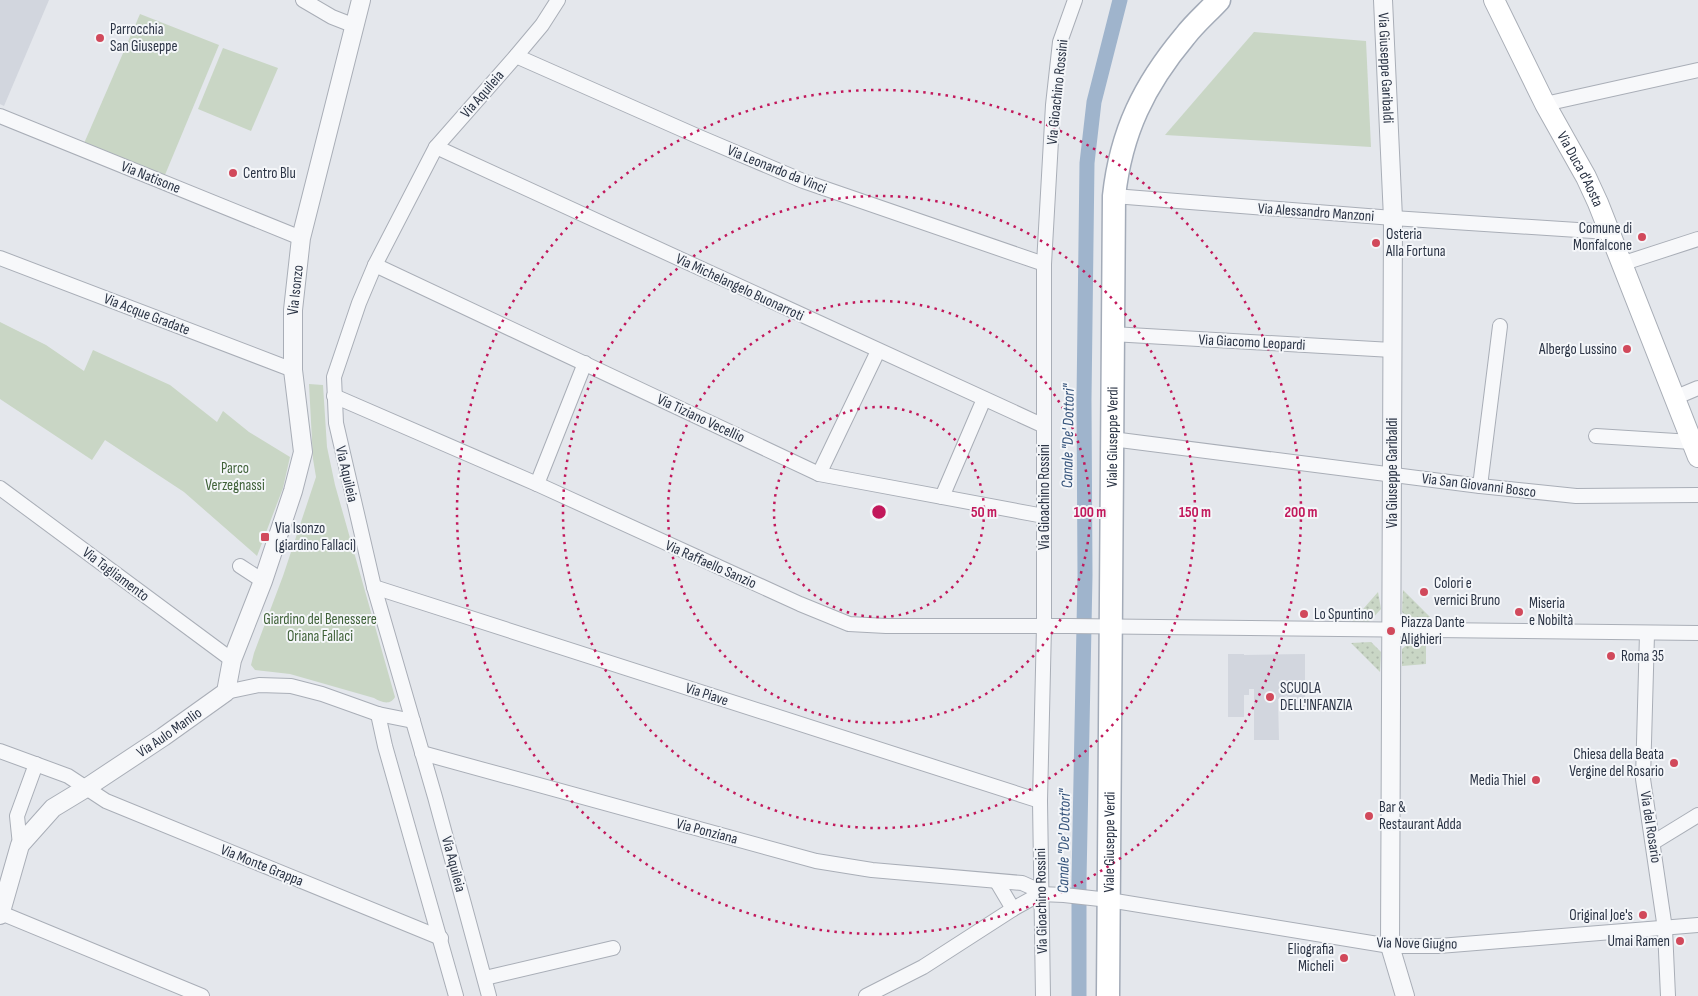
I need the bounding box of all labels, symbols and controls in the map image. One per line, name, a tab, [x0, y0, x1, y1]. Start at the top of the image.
street label: Via Giuseppe Garibaldi	[1374, 12, 1398, 124]
place label: Parrocchia San Giuseppe	[110, 20, 177, 56]
marker: Parrocchia San Giuseppe	[94, 32, 106, 44]
street label: Via Gioachino Rossini	[1043, 38, 1072, 146]
street label: Via Aquileia	[457, 66, 508, 122]
street label: Via Duca d'Aosta	[1552, 128, 1608, 210]
street label: Via Leonardo da Vinci	[724, 141, 830, 198]
street label: Via Natisone	[118, 157, 183, 198]
place label: Centro Blu	[243, 164, 296, 183]
marker: Centro Blu	[227, 167, 239, 179]
street label: Via Alessandro Manzoni	[1257, 199, 1375, 226]
place label: Comune di Monfalcone	[1573, 219, 1632, 255]
place label: Osteria Alla Fortuna	[1385, 225, 1446, 261]
marker: Comune di Monfalcone	[1636, 231, 1648, 243]
marker: Osteria Alla Fortuna	[1370, 237, 1382, 249]
street label: Via Michelangelo Buonarroti	[673, 249, 807, 326]
street label: Via Isonzo	[284, 264, 308, 315]
street label: Via Acque Gradate	[101, 289, 193, 340]
street label: Via Giacomo Leopardi	[1198, 330, 1306, 355]
place label: Albergo Lussino	[1538, 340, 1617, 359]
marker: Albergo Lussino	[1621, 343, 1633, 355]
water label: Canale "De' Dottori"	[1058, 382, 1079, 488]
street label: Viale Giuseppe Verdi	[1103, 386, 1123, 488]
street label: Via Tiziano Vecellio	[654, 390, 748, 447]
street label: Via Giuseppe Garibaldi	[1383, 417, 1402, 528]
street label: Via Aquileia	[331, 444, 362, 504]
street label: Via Gioachino Rossini	[1035, 444, 1054, 550]
park label: Parco Verzegnassi	[205, 459, 265, 495]
street label: Via San Giovanni Bosco	[1421, 469, 1537, 502]
centre of rings	[870, 503, 888, 521]
text: 50 m	[971, 503, 997, 522]
text: 100 m	[1074, 503, 1106, 522]
text: 150 m	[1179, 503, 1211, 522]
text: 200 m	[1284, 503, 1318, 522]
place label: Via Isonzo (giardino Fallaci)	[275, 519, 356, 555]
marker: Via Isonzo (giardino Fallaci)	[259, 531, 271, 543]
street label: Via Raffaello Sanzio	[662, 536, 759, 593]
street label: Via Tagliamento	[78, 543, 153, 606]
place label: Colori e vernici Bruno	[1434, 574, 1500, 610]
marker: Colori e vernici Bruno	[1418, 586, 1430, 598]
place label: Miseria e Nobiltà	[1529, 594, 1574, 630]
place label: Lo Spuntino	[1314, 605, 1373, 624]
marker: Miseria e Nobiltà	[1513, 606, 1525, 618]
marker: Lo Spuntino	[1298, 608, 1310, 620]
park label: Giardino del Benessere Oriana Fallaci	[263, 610, 377, 646]
place label: Piazza Dante Alighieri	[1400, 613, 1465, 649]
marker: Piazza Dante Alighieri	[1385, 625, 1397, 637]
place label: Roma 35	[1621, 647, 1664, 666]
marker: Roma 35	[1605, 650, 1617, 662]
street label: Via Piave	[683, 679, 731, 710]
place label: SCUOLA DELL'INFANZIA	[1280, 679, 1353, 715]
marker: SCUOLA DELL'INFANZIA	[1264, 691, 1276, 703]
street label: Via Aulo Manlio	[133, 703, 206, 762]
place label: Chiesa della Beata Vergine del Rosario	[1569, 745, 1664, 781]
marker: Chiesa della Beata Vergine del Rosario	[1668, 757, 1680, 769]
place label: Media Thiel	[1470, 771, 1526, 790]
marker: Media Thiel	[1530, 774, 1542, 786]
water label: Canale "De' Dottori"	[1054, 787, 1075, 893]
street label: Via del Rosario	[1635, 790, 1666, 864]
street label: Viale Giuseppe Verdi	[1100, 791, 1120, 893]
place label: Bar & Restaurant Adda	[1379, 798, 1462, 834]
marker: Bar & Restaurant Adda	[1363, 810, 1375, 822]
street label: Via Ponziana	[674, 814, 740, 849]
street label: Via Aquileia	[437, 834, 470, 894]
street label: Via Monte Grappa	[218, 840, 306, 891]
street label: Via Gioachino Rossini	[1031, 848, 1052, 954]
place label: Original Joe's	[1569, 906, 1633, 925]
marker: Original Joe's	[1637, 909, 1649, 921]
place label: Umai Ramen	[1607, 932, 1670, 951]
street label: Via Nove Giugno	[1376, 933, 1458, 954]
marker: Umai Ramen	[1674, 935, 1686, 947]
place label: Eliografia Micheli	[1288, 940, 1334, 976]
marker: Eliografia Micheli	[1338, 952, 1350, 964]

